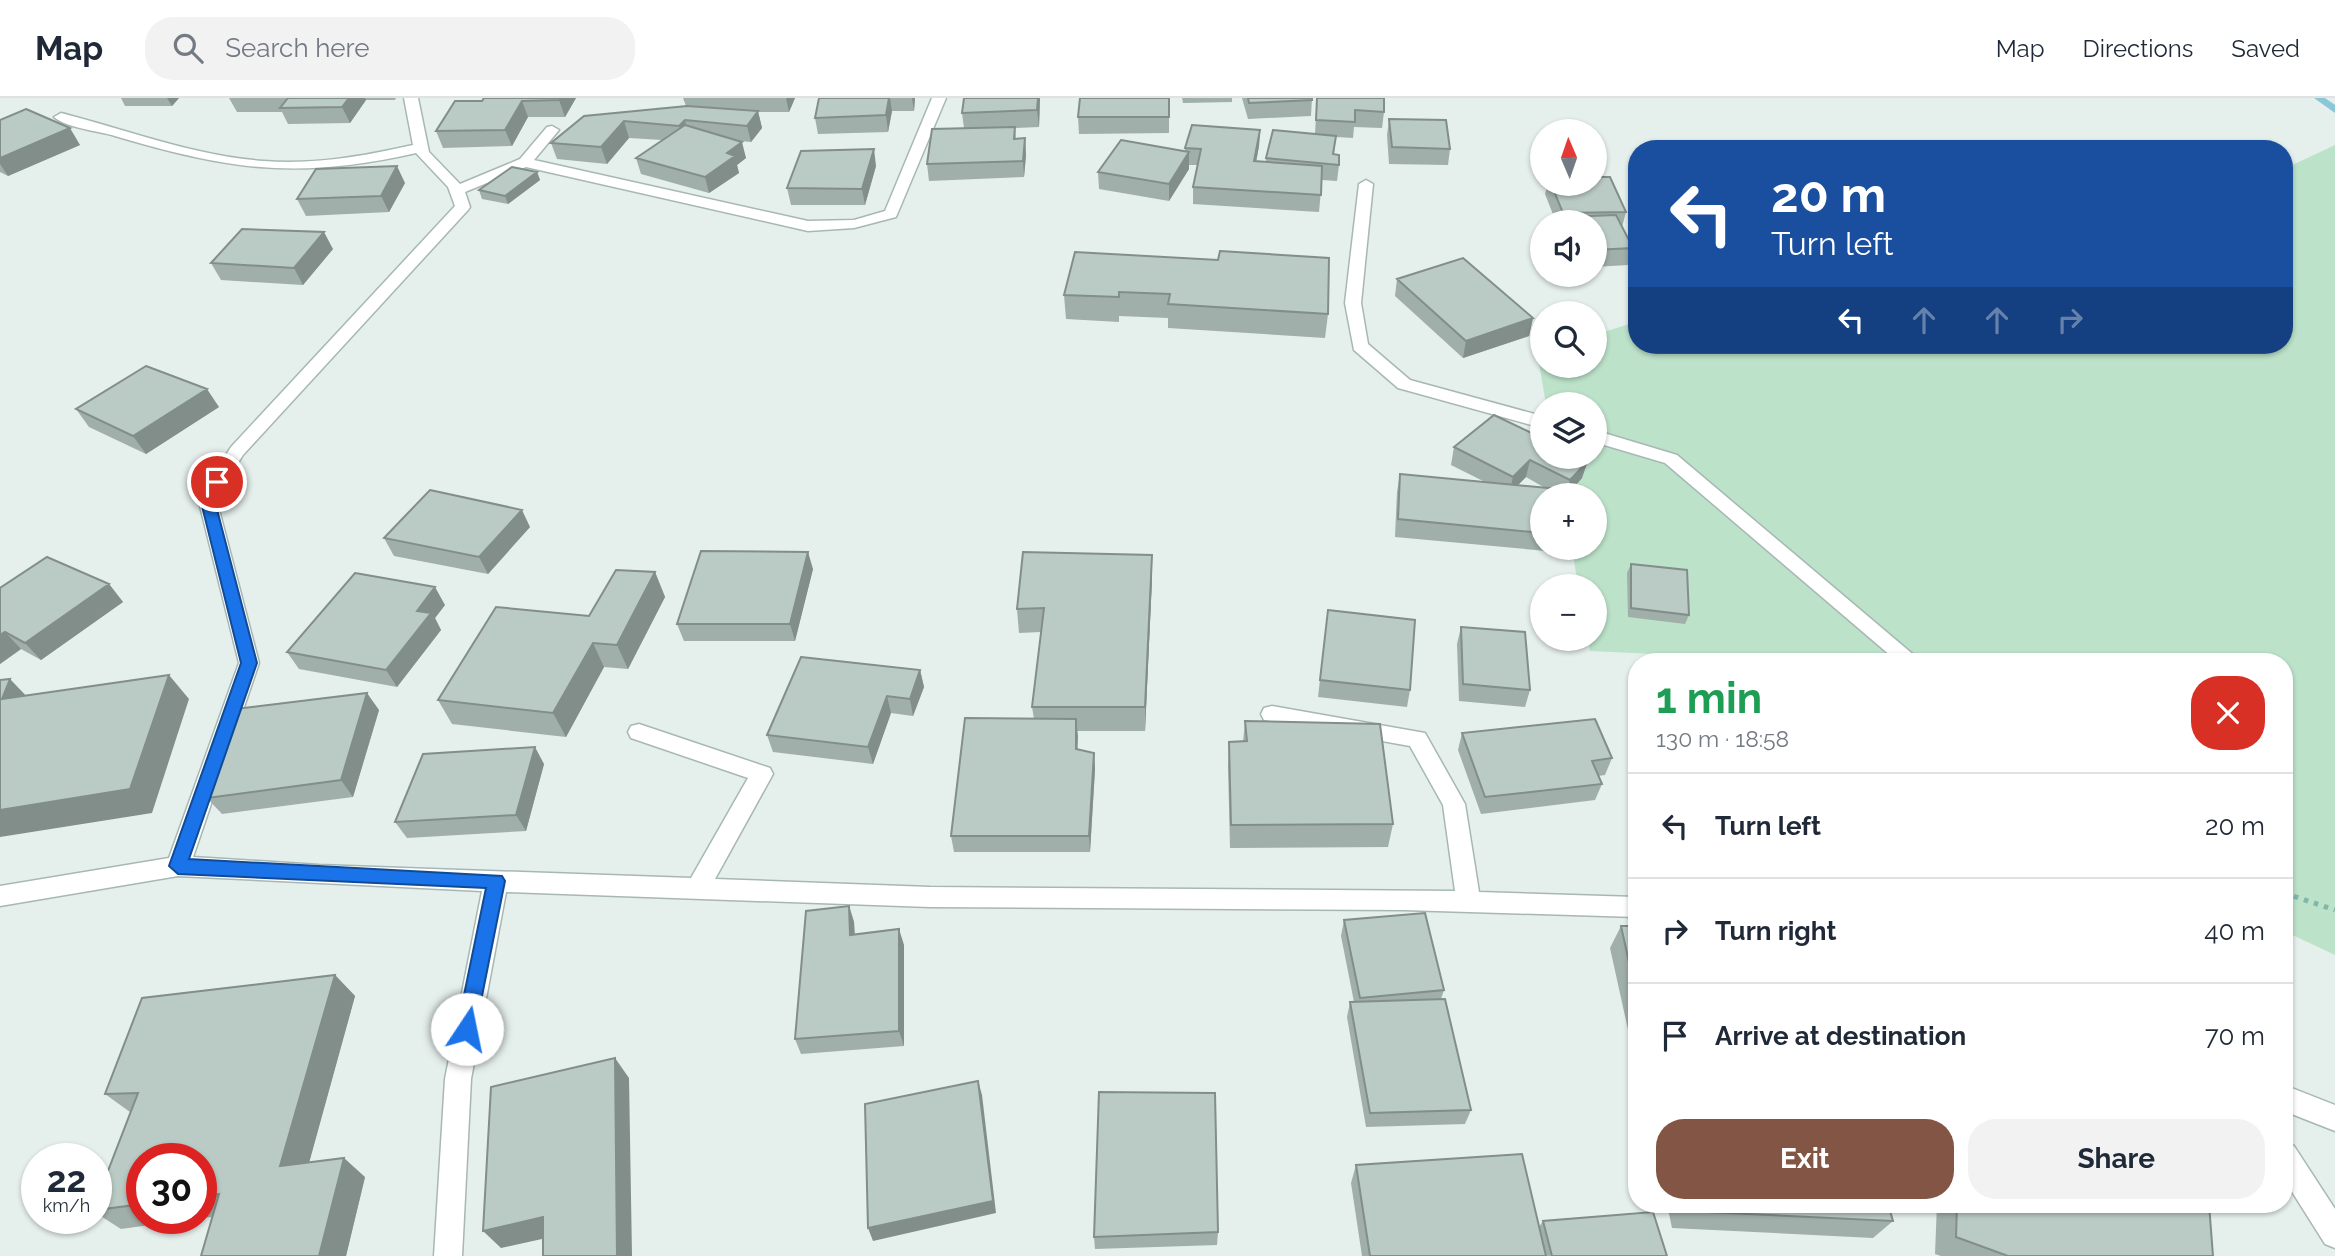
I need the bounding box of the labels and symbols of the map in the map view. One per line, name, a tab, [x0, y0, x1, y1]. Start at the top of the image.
north arrow	[1530, 119, 1606, 196]
pin	[187, 452, 247, 512]
position arrow	[430, 992, 504, 1066]
speed limit sign: 30	[126, 1143, 217, 1234]

